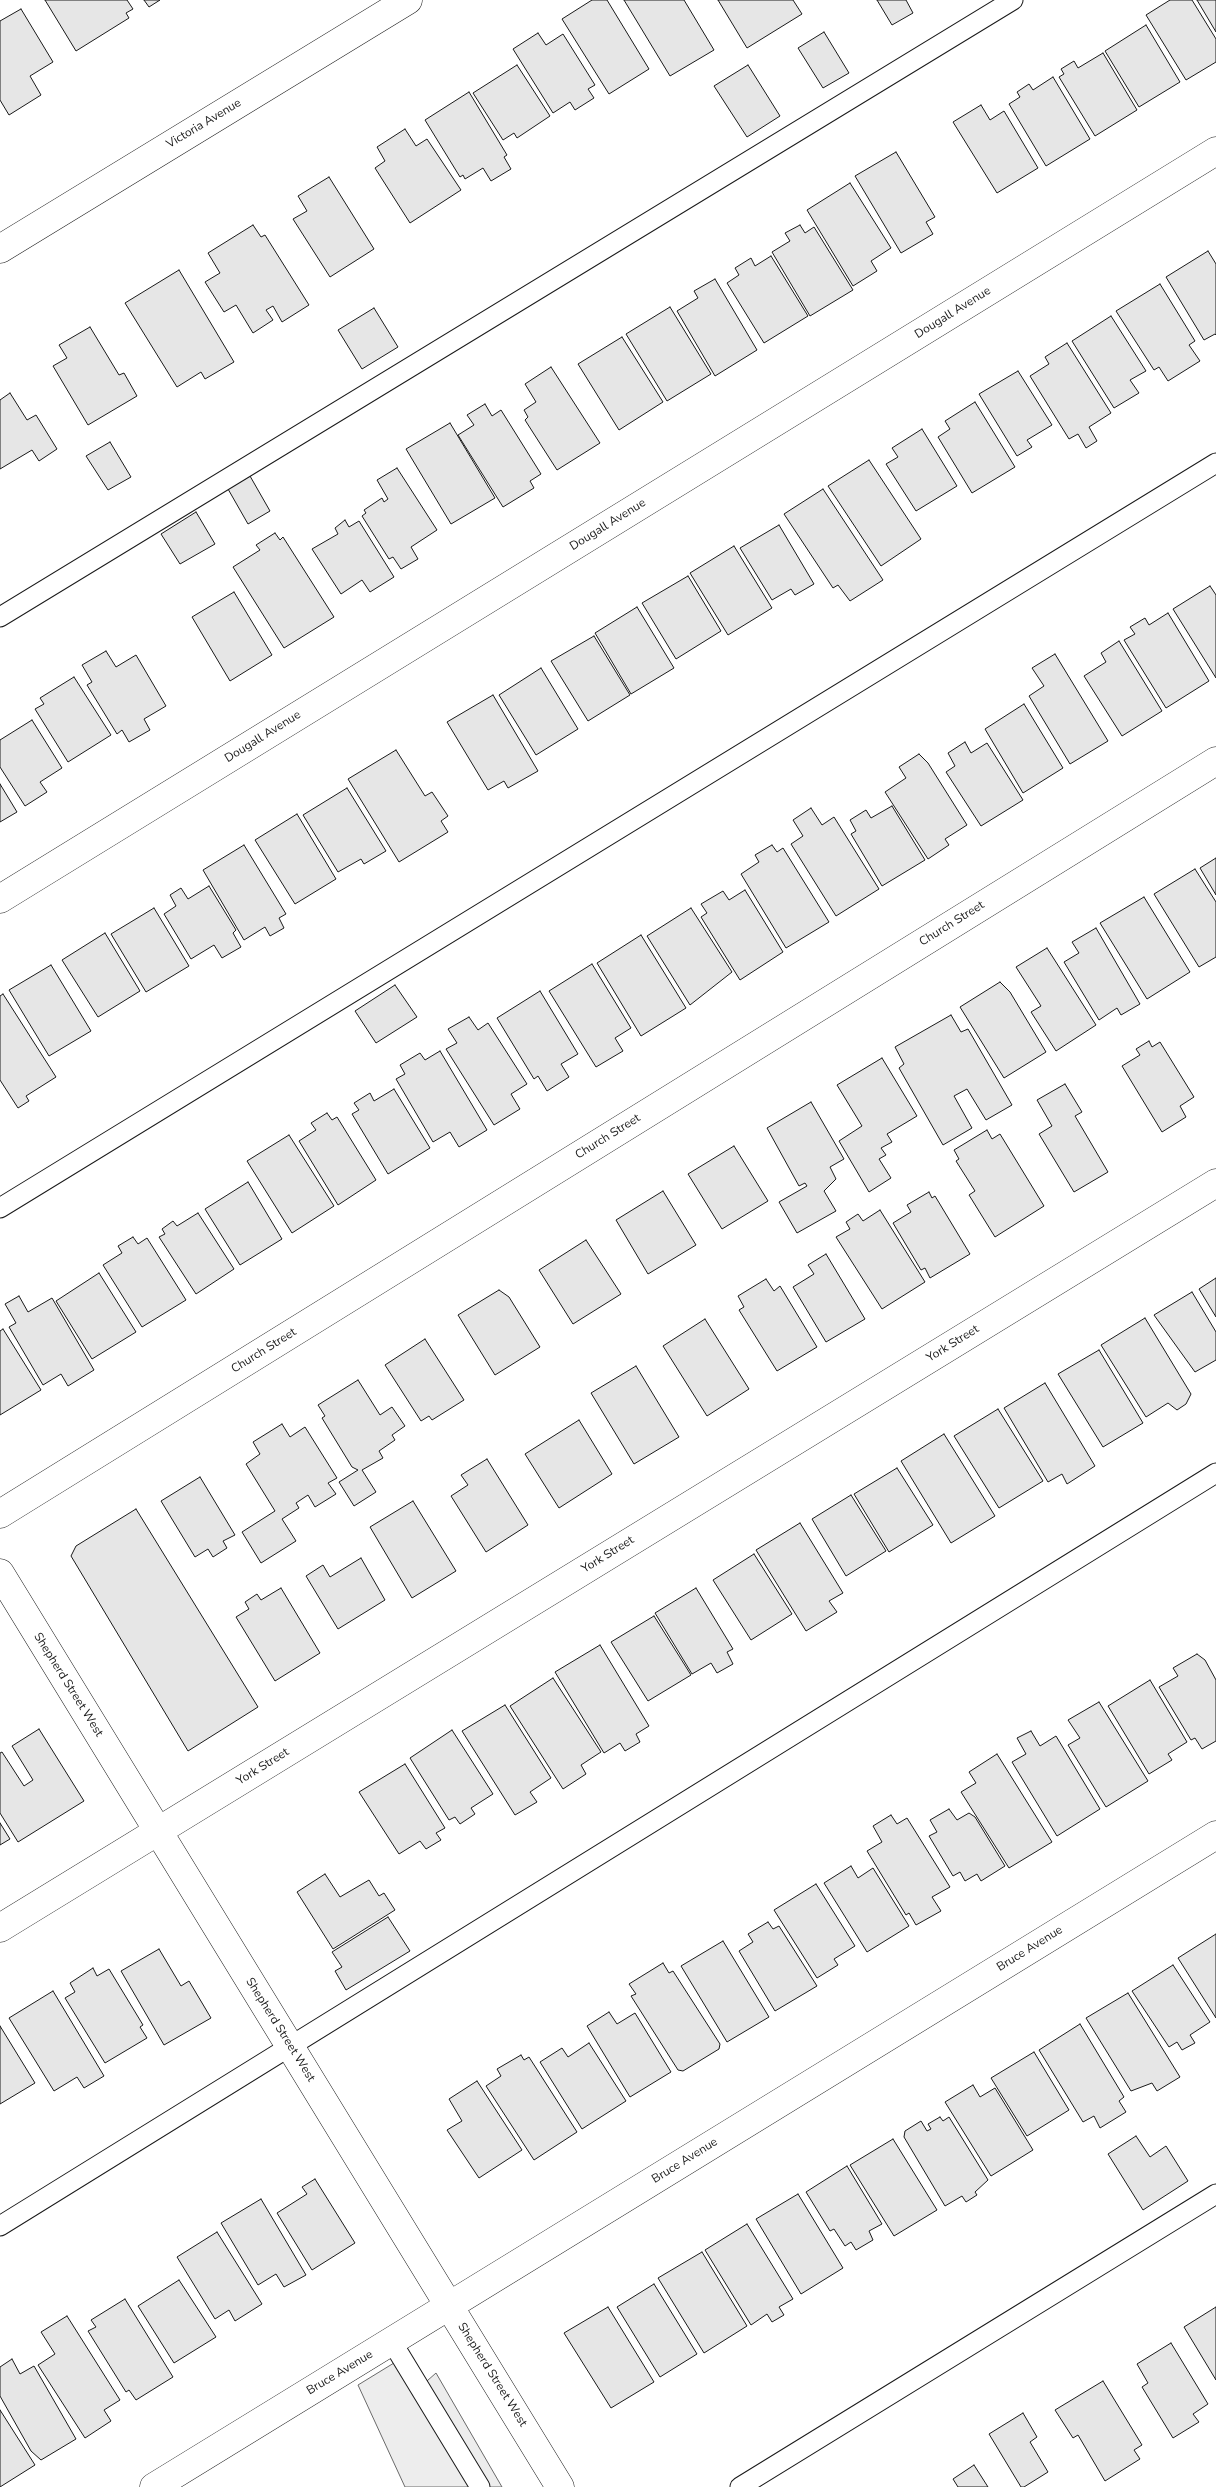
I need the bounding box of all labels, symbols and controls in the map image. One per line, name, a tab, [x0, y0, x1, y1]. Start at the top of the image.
street label: Victoria Avenue	[164, 96, 244, 152]
street label: Dougall Avenue	[912, 284, 994, 342]
street label: Dougall Avenue	[567, 496, 649, 554]
street label: Dougall Avenue	[222, 708, 304, 766]
street label: Church Street	[917, 898, 987, 950]
street label: Church Street	[573, 1111, 643, 1163]
street label: York Street	[924, 1322, 982, 1366]
street label: Church Street	[229, 1325, 299, 1377]
street label: York Street	[579, 1533, 637, 1577]
street label: Shepherd Street West	[30, 1630, 106, 1740]
street label: York Street	[234, 1745, 292, 1789]
street label: Bruce Avenue	[994, 1923, 1066, 1975]
street label: Shepherd Street West	[242, 1975, 318, 2085]
street label: Bruce Avenue	[649, 2135, 721, 2187]
street label: Shepherd Street West	[454, 2320, 530, 2430]
street label: Bruce Avenue	[304, 2348, 376, 2398]

